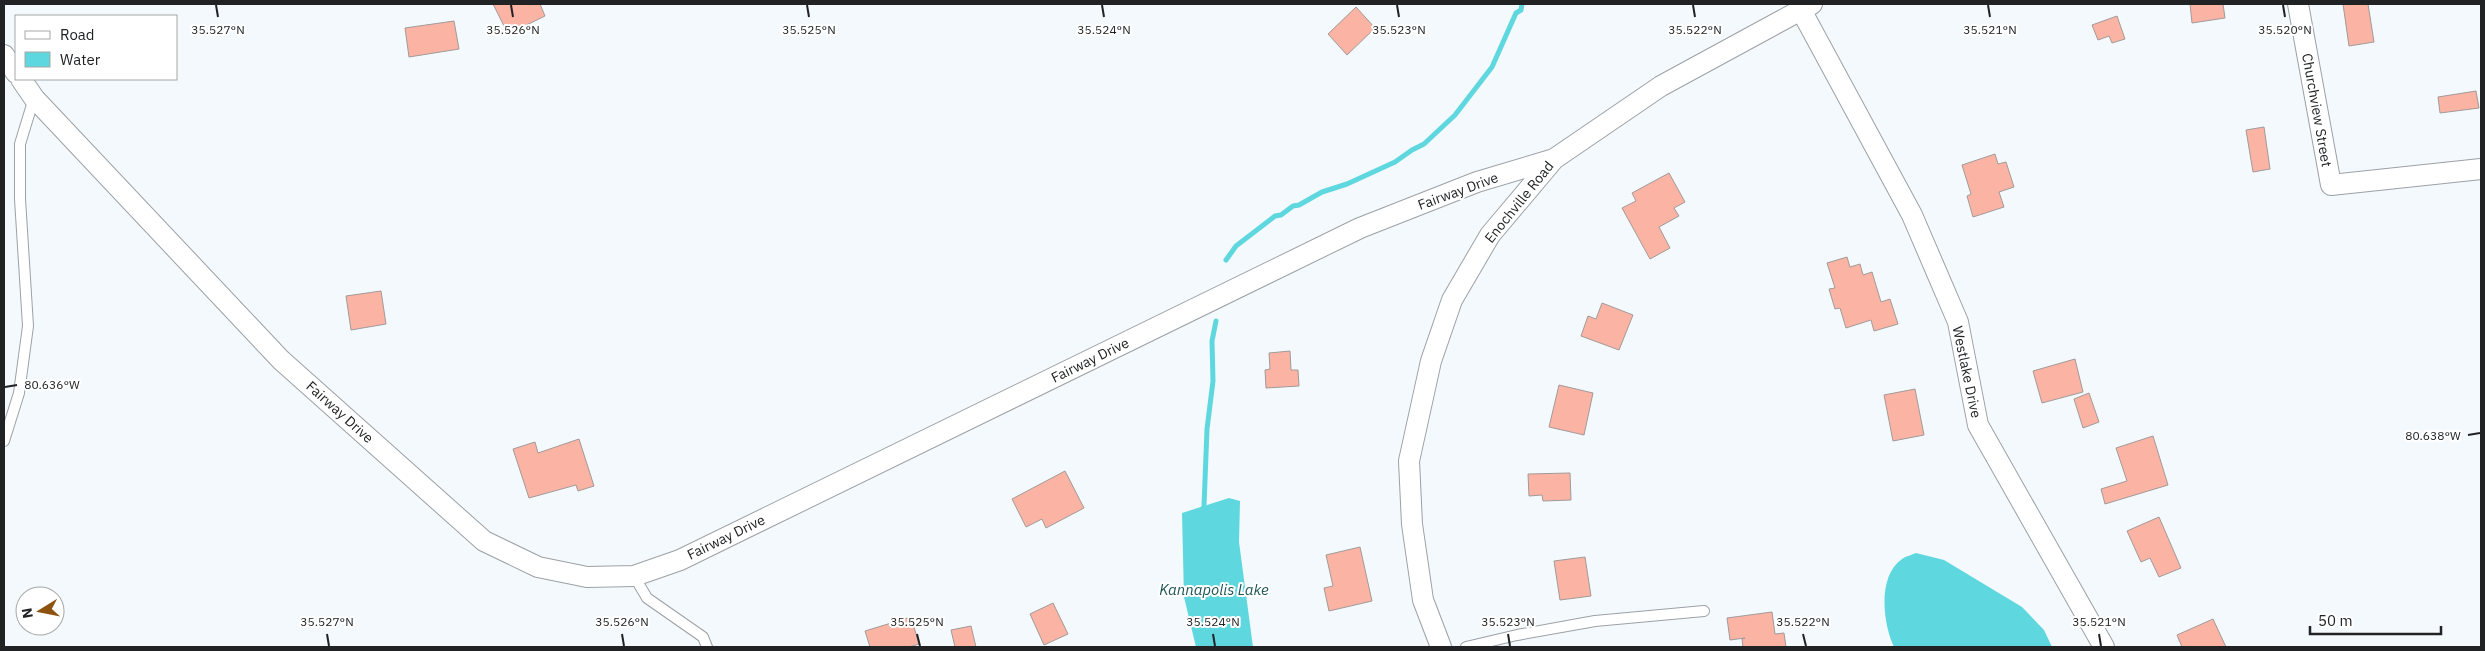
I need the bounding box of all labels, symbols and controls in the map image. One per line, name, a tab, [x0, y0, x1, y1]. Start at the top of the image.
legend	[15, 15, 178, 80]
text: 35.527°N	[191, 22, 245, 37]
text: 35.526°N	[486, 22, 540, 37]
text: 35.525°N	[782, 22, 836, 37]
text: 35.524°N	[1077, 22, 1131, 37]
text: 35.523°N	[1372, 22, 1426, 37]
text: 35.522°N	[1668, 22, 1722, 37]
text: 35.521°N	[1963, 22, 2017, 37]
text: 35.520°N	[2258, 22, 2312, 37]
text: Road	[60, 25, 95, 44]
text: Water	[60, 50, 101, 69]
street label: Churchview Street	[2298, 52, 2336, 168]
street label: Enochville Road	[1481, 157, 1557, 247]
street label: Fairway Drive	[1415, 168, 1501, 214]
street label: Westlake Drive	[1948, 324, 1986, 420]
street label: Fairway Drive	[1048, 333, 1132, 387]
text: 80.636°W	[24, 377, 80, 392]
street label: Fairway Drive	[303, 377, 378, 447]
text: 80.638°W	[2405, 428, 2461, 443]
street label: Fairway Drive	[684, 510, 768, 564]
water label: Kannapolis Lake	[1159, 580, 1269, 599]
north arrow	[15, 586, 65, 636]
scale bar	[2310, 604, 2441, 636]
text: N	[17, 607, 37, 620]
text: 50 m	[2318, 611, 2353, 630]
text: 35.527°N	[300, 614, 354, 629]
text: 35.526°N	[595, 614, 649, 629]
text: 35.525°N	[890, 614, 944, 629]
text: 35.524°N	[1186, 614, 1240, 629]
text: 35.523°N	[1481, 614, 1535, 629]
text: 35.522°N	[1776, 614, 1830, 629]
text: 35.521°N	[2072, 614, 2126, 629]

